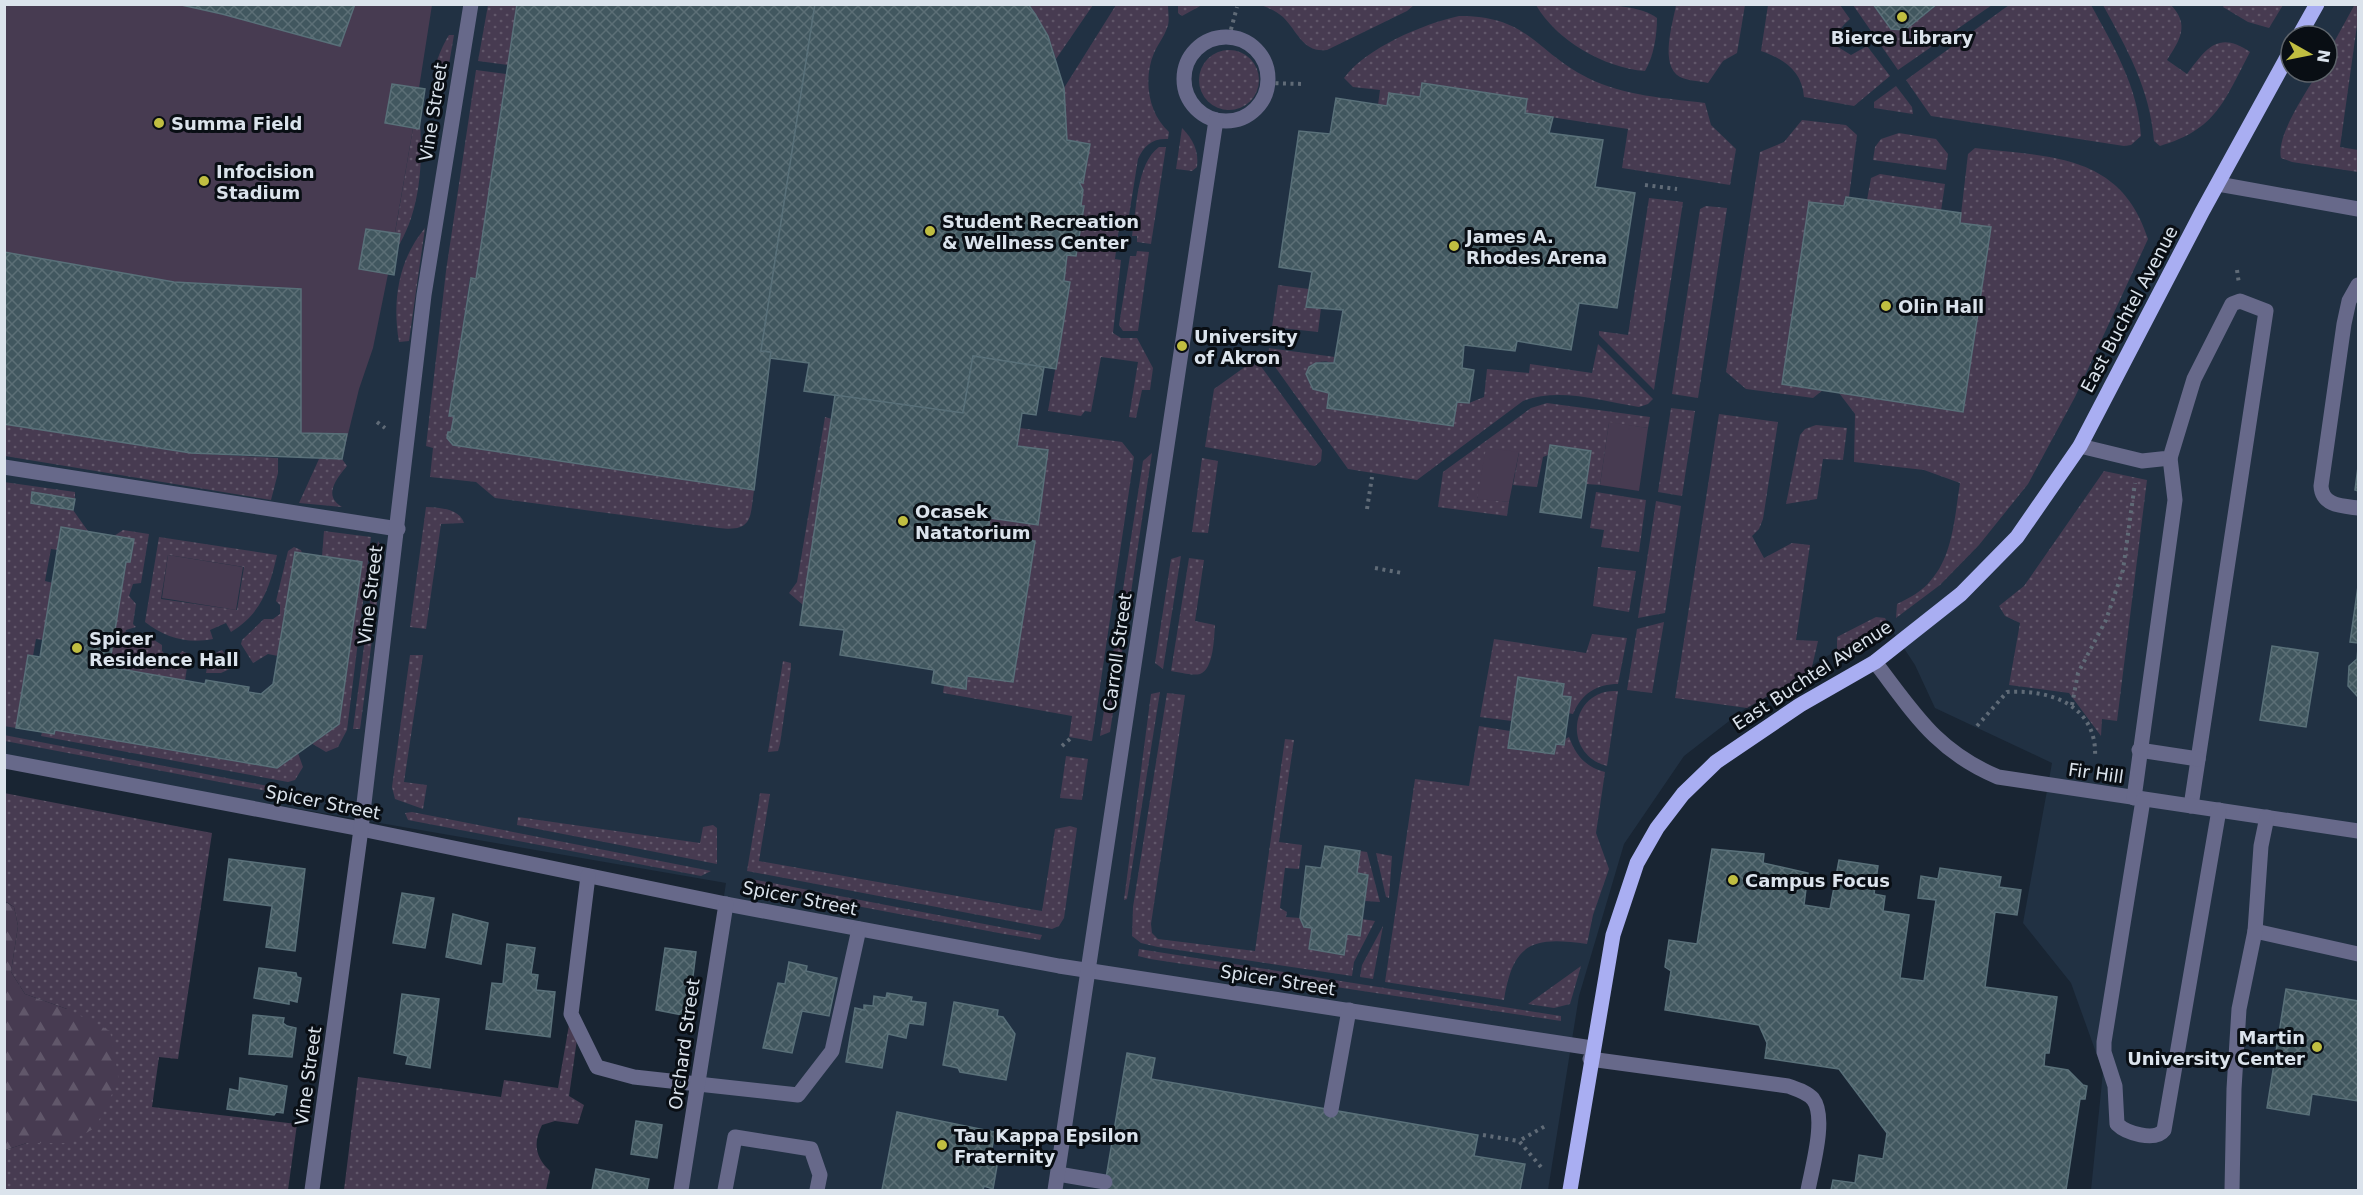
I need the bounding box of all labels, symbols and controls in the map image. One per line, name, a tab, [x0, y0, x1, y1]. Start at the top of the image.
marker: Bierce Library	[1895, 10, 1909, 24]
north arrow	[2279, 24, 2339, 84]
place label: Bierce Library	[1831, 27, 1973, 48]
text: N	[2313, 48, 2334, 64]
street label: Vine Street	[415, 61, 451, 163]
place label: Summa Field	[171, 113, 302, 134]
marker: Summa Field	[152, 116, 166, 130]
place label: Infocision Stadium	[216, 161, 315, 203]
marker: Infocision Stadium	[197, 174, 211, 188]
place label: Student Recreation & Wellness Center	[942, 211, 1139, 253]
street label: East Buchtel Avenue	[2076, 222, 2182, 396]
marker: Student Recreation & Wellness Center	[923, 224, 937, 238]
place label: James A. Rhodes Arena	[1464, 226, 1607, 268]
marker: James A. Rhodes Arena	[1447, 239, 1461, 253]
place label: Olin Hall	[1898, 296, 1984, 317]
marker: Olin Hall	[1879, 299, 1893, 313]
place label: University of Akron	[1194, 326, 1298, 368]
marker: University of Akron	[1175, 339, 1189, 353]
place label: Ocasek Natatorium	[915, 501, 1031, 543]
marker: Ocasek Natatorium	[896, 514, 910, 528]
street label: Vine Street	[353, 544, 387, 646]
street label: Carroll Street	[1098, 592, 1136, 712]
street label: East Buchtel Avenue	[1729, 616, 1895, 734]
place label: Spicer Residence Hall	[89, 628, 239, 670]
marker: Spicer Residence Hall	[70, 641, 84, 655]
street label: Fir Hill	[2067, 759, 2125, 787]
street label: Spicer Street	[264, 781, 382, 823]
place label: Campus Focus	[1745, 870, 1890, 891]
marker: Campus Focus	[1726, 873, 1740, 887]
street label: Spicer Street	[741, 877, 859, 919]
street label: Spicer Street	[1219, 961, 1337, 999]
street label: Orchard Street	[664, 977, 704, 1111]
street label: Vine Street	[291, 1025, 325, 1127]
place label: Martin University Center	[2127, 1027, 2305, 1069]
marker: Martin University Center	[2310, 1040, 2324, 1054]
place label: Tau Kappa Epsilon Fraternity	[954, 1125, 1139, 1167]
marker: Tau Kappa Epsilon Fraternity	[935, 1138, 949, 1152]

